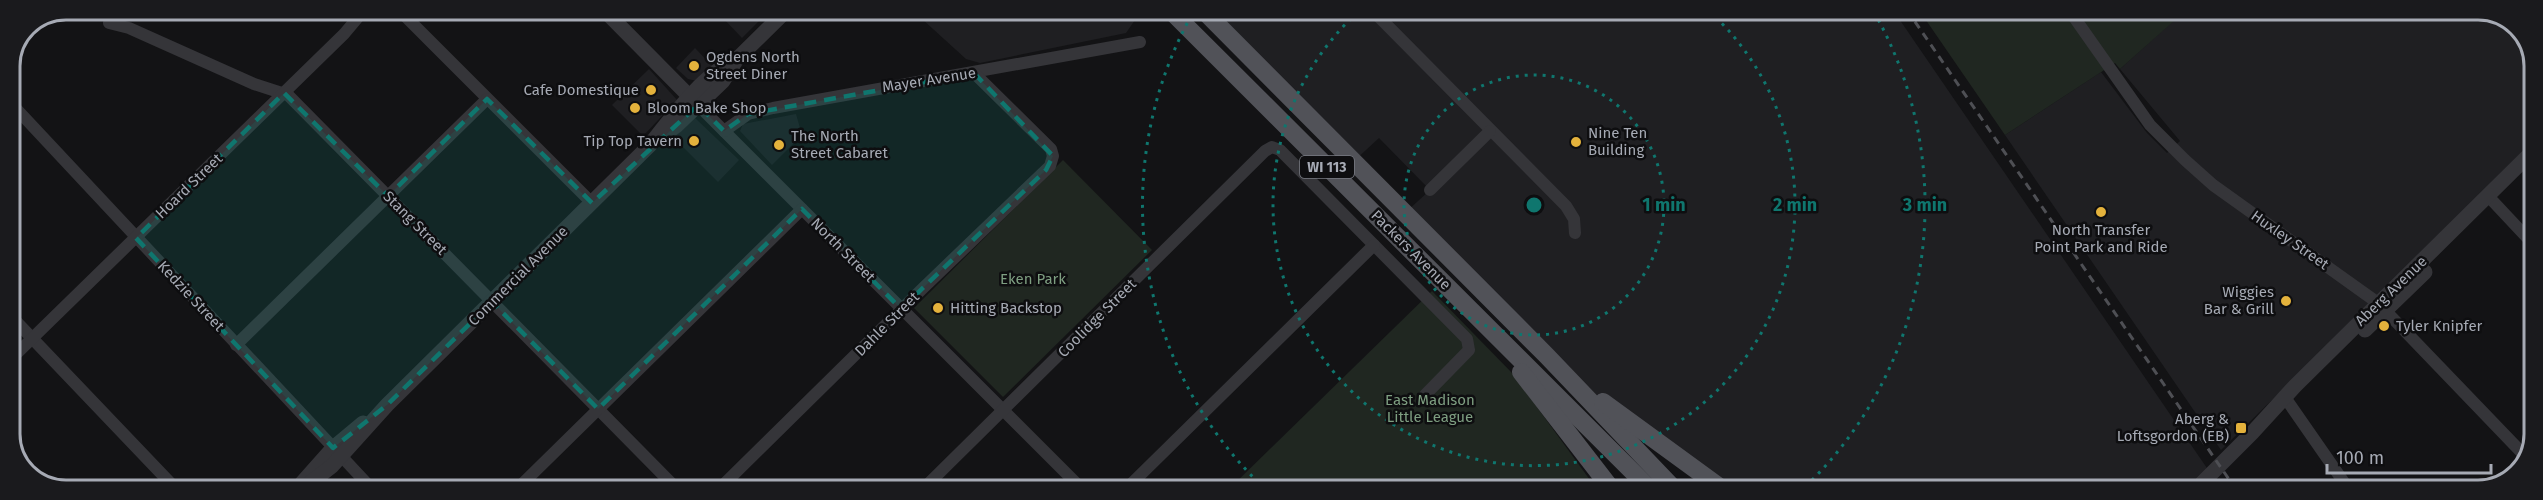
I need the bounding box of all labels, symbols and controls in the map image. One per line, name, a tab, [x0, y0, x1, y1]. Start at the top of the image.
place label: Ogdens North Street Diner	[706, 48, 800, 83]
marker: Ogdens North Street Diner	[687, 59, 701, 73]
street label: Mayer Avenue	[881, 64, 977, 96]
place label: Cafe Domestique	[524, 81, 639, 99]
marker: Cafe Domestique	[644, 83, 658, 97]
place label: Bloom Bake Shop	[647, 99, 766, 117]
marker: Bloom Bake Shop	[628, 101, 642, 115]
place label: Nine Ten Building	[1588, 124, 1647, 159]
place label: The North Street Cabaret	[791, 127, 889, 162]
place label: Tip Top Tavern	[584, 132, 682, 150]
marker: Tip Top Tavern	[687, 134, 701, 148]
marker: Nine Ten Building	[1569, 135, 1583, 149]
marker: The North Street Cabaret	[772, 138, 786, 152]
street label: Hoard Street	[152, 149, 227, 222]
road number: WI 113	[1300, 156, 1354, 178]
street label: Stang Street	[379, 187, 451, 259]
text: 1 min	[1642, 194, 1686, 216]
text: 2 min	[1773, 194, 1817, 216]
text: 3 min	[1902, 194, 1947, 216]
centre of rings	[1524, 195, 1544, 215]
marker: North Transfer Point Park and Ride	[2094, 205, 2108, 219]
street label: Packers Avenue	[1367, 206, 1455, 294]
street label: Huxley Street	[2248, 207, 2333, 274]
street label: North Street	[807, 214, 879, 286]
place label: North Transfer Point Park and Ride	[2034, 221, 2168, 256]
street label: Commercial Avenue	[464, 222, 572, 330]
street label: Aberg Avenue	[2351, 252, 2431, 330]
street label: Kedzie Street	[154, 257, 228, 335]
park label: Eken Park	[1000, 270, 1066, 288]
street label: Coolidge Street	[1054, 275, 1140, 361]
place label: Wiggies Bar & Grill	[2204, 283, 2275, 318]
street label: Dahle Street	[851, 288, 923, 360]
marker: Wiggies Bar & Grill	[2279, 294, 2293, 308]
place label: Hitting Backstop	[950, 299, 1062, 317]
marker: Hitting Backstop	[931, 301, 945, 315]
place label: Tyler Knipfer	[2396, 317, 2483, 335]
marker: Tyler Knipfer	[2377, 319, 2391, 333]
park label: East Madison Little League	[1385, 391, 1475, 426]
place label: Aberg & Loftsgordon (EB)	[2117, 410, 2229, 445]
marker: Aberg & Loftsgordon (EB)	[2234, 421, 2248, 435]
scale bar	[2327, 437, 2490, 475]
text: 100 m	[2336, 447, 2384, 469]

